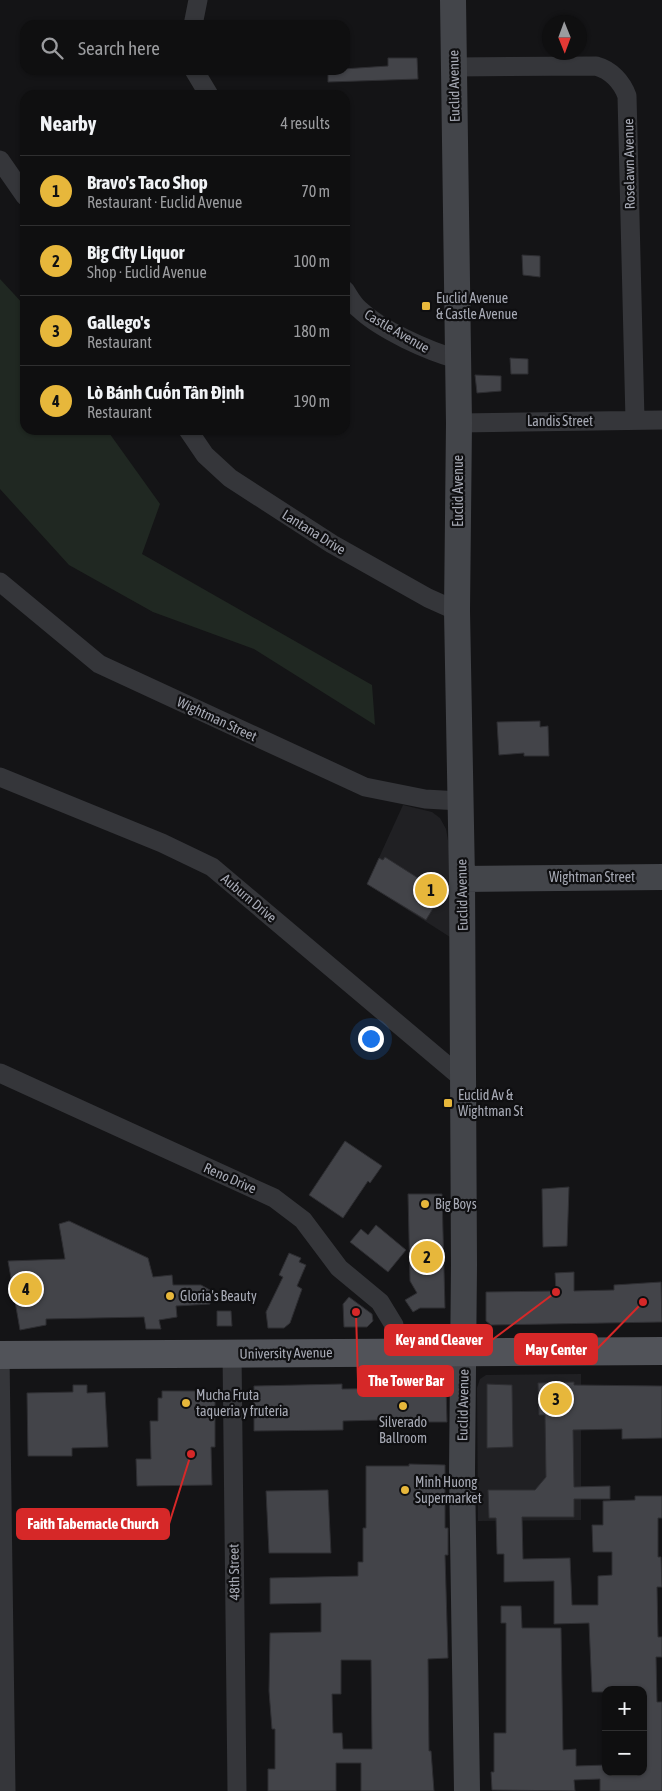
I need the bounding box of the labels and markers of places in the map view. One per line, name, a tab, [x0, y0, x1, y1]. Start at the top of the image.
place label: Euclid Avenue & Castle Avenue	[436, 290, 518, 322]
marker: Euclid Avenue & Castle Avenue	[420, 300, 432, 312]
pin: 1	[415, 871, 447, 909]
place label: Euclid Av & Wightman St	[458, 1087, 523, 1119]
marker: Euclid Av & Wightman St	[442, 1097, 454, 1109]
place label: Big Boys	[435, 1196, 477, 1212]
marker: Big Boys	[419, 1198, 431, 1210]
pin: 2	[411, 1238, 443, 1276]
pin: 4	[10, 1270, 42, 1308]
place label: Gloria's Beauty	[180, 1288, 257, 1304]
marker: Gloria's Beauty	[164, 1290, 176, 1302]
callout: Key and Cleaver	[385, 1325, 492, 1355]
callout: May Center	[515, 1334, 597, 1364]
callout: The Tower Bar	[358, 1366, 453, 1396]
pin: 3	[540, 1380, 572, 1418]
place label: Mucha Fruta taqueria y fruteria	[196, 1387, 289, 1419]
marker: Mucha Fruta taqueria y fruteria	[180, 1397, 192, 1409]
marker: Silverado Ballroom	[397, 1400, 409, 1412]
place label: Silverado Ballroom	[379, 1414, 427, 1446]
place label: Minh Huong Supermarket	[415, 1474, 482, 1506]
marker: Minh Huong Supermarket	[399, 1484, 411, 1496]
callout: Faith Tabernacle Church	[17, 1509, 169, 1539]

